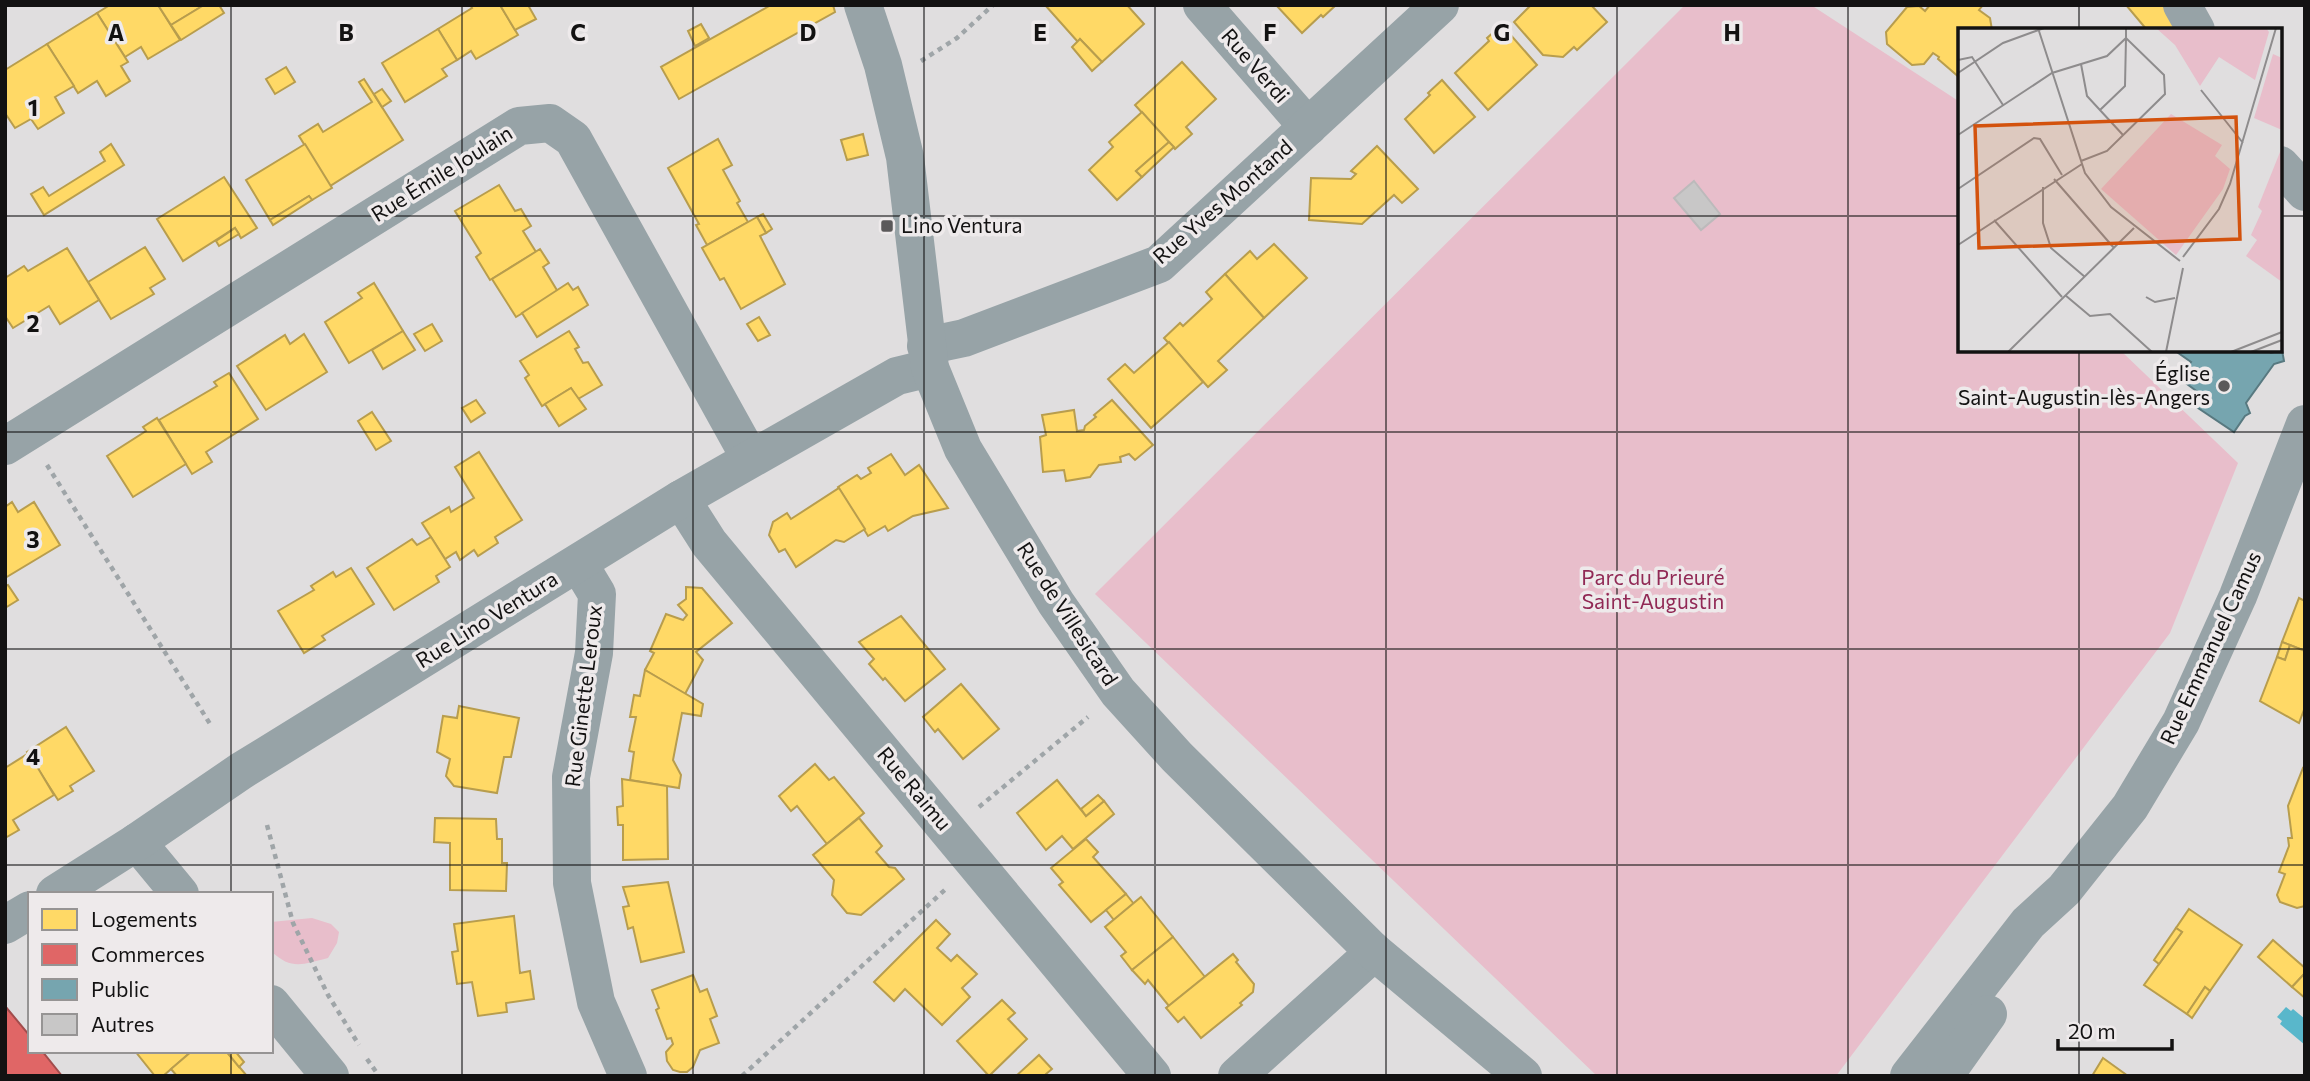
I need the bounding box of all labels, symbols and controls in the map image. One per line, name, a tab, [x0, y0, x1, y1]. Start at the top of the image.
text: A	[108, 18, 125, 46]
text: B	[338, 18, 354, 46]
text: C	[570, 18, 586, 46]
text: D	[800, 18, 817, 46]
text: E	[1033, 18, 1047, 46]
text: F	[1263, 18, 1277, 46]
text: G	[1494, 18, 1510, 46]
text: H	[1723, 18, 1741, 46]
street label: Rue Verdi	[1217, 23, 1295, 107]
inset map	[1958, 28, 2282, 352]
text: 1	[28, 93, 38, 121]
street label: Rue Émile Joulain	[366, 119, 516, 226]
street label: Rue Yves Montand	[1147, 133, 1297, 268]
place label: Lino Ventura	[901, 212, 1023, 237]
marker: Lino Ventura	[879, 218, 895, 234]
text: 2	[26, 309, 40, 337]
place label: Église Saint-Augustin-lès-Angers	[1958, 360, 2210, 409]
marker: Église Saint-Augustin-lès-Angers	[2216, 378, 2232, 394]
text: 3	[26, 525, 40, 553]
street label: Rue de Villesicard	[1013, 537, 1124, 690]
street label: Rue Emmanuel Camus	[2154, 547, 2265, 748]
park label: Parc du Prieuré Saint-Augustin	[1581, 564, 1725, 613]
street label: Rue Lino Ventura	[411, 565, 562, 672]
street label: Rue Ginette Leroux	[559, 603, 606, 788]
street label: Rue Raimu	[873, 741, 957, 835]
text: 4	[26, 742, 40, 770]
legend	[28, 892, 273, 1053]
text: Logements	[91, 906, 197, 931]
text: Commerces	[91, 941, 205, 966]
text: Public	[91, 976, 149, 1001]
scale bar	[2058, 1007, 2172, 1052]
text: Autres	[91, 1011, 154, 1036]
text: 20 m	[2068, 1018, 2116, 1043]

